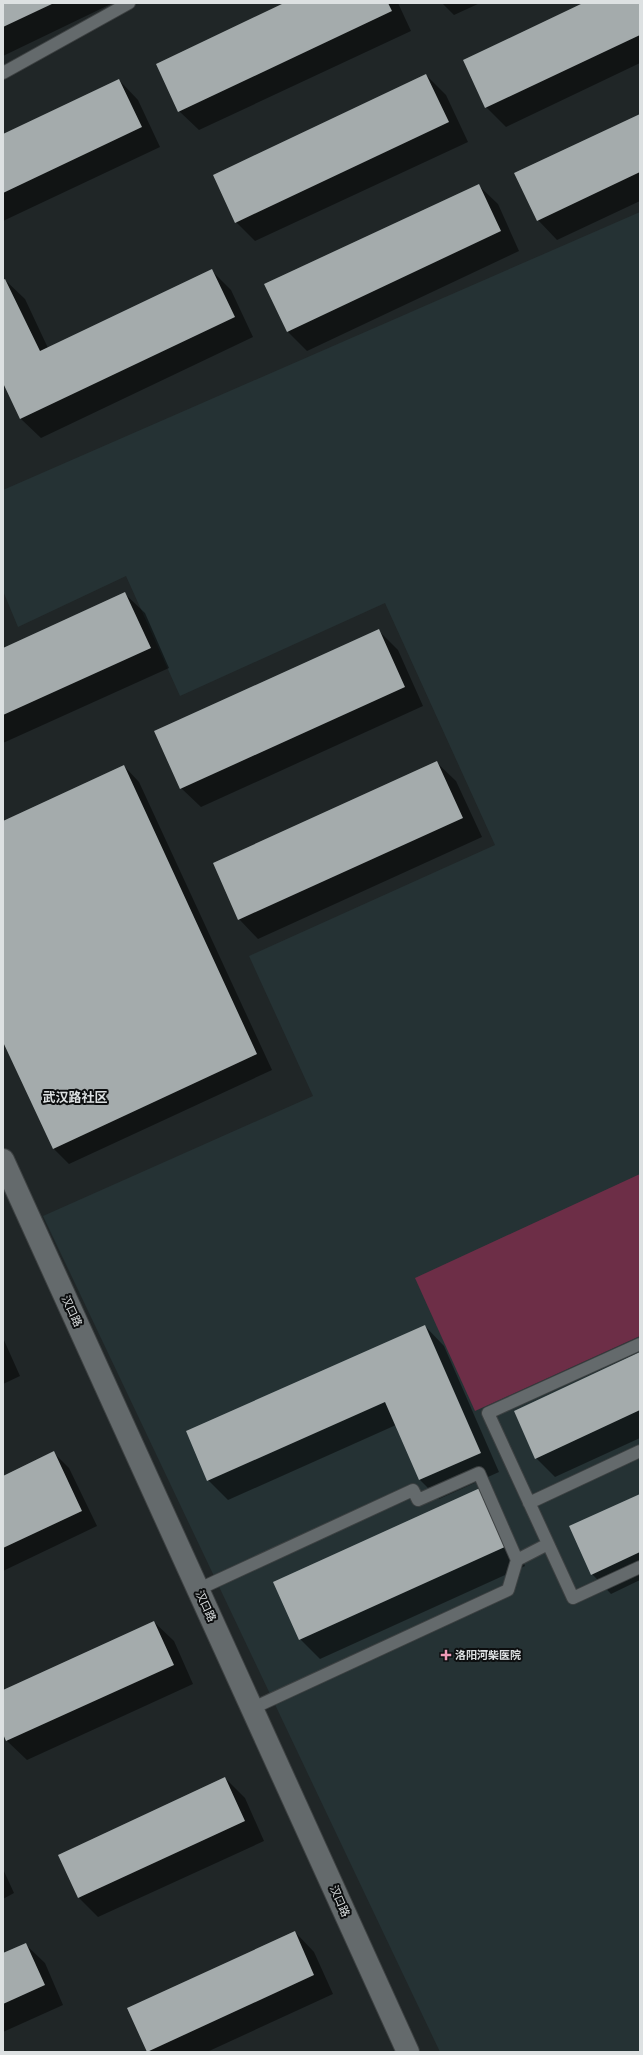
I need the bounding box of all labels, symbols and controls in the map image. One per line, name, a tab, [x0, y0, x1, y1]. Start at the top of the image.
district label: 武汉路社区	[42, 1090, 108, 1105]
street label: 汉口路	[60, 1294, 84, 1328]
street label: 汉口路	[194, 1589, 218, 1623]
marker: 洛阳河柴医院	[440, 1649, 452, 1661]
place label: 洛阳河柴医院	[455, 1649, 521, 1661]
street label: 汉口路	[328, 1883, 352, 1919]

